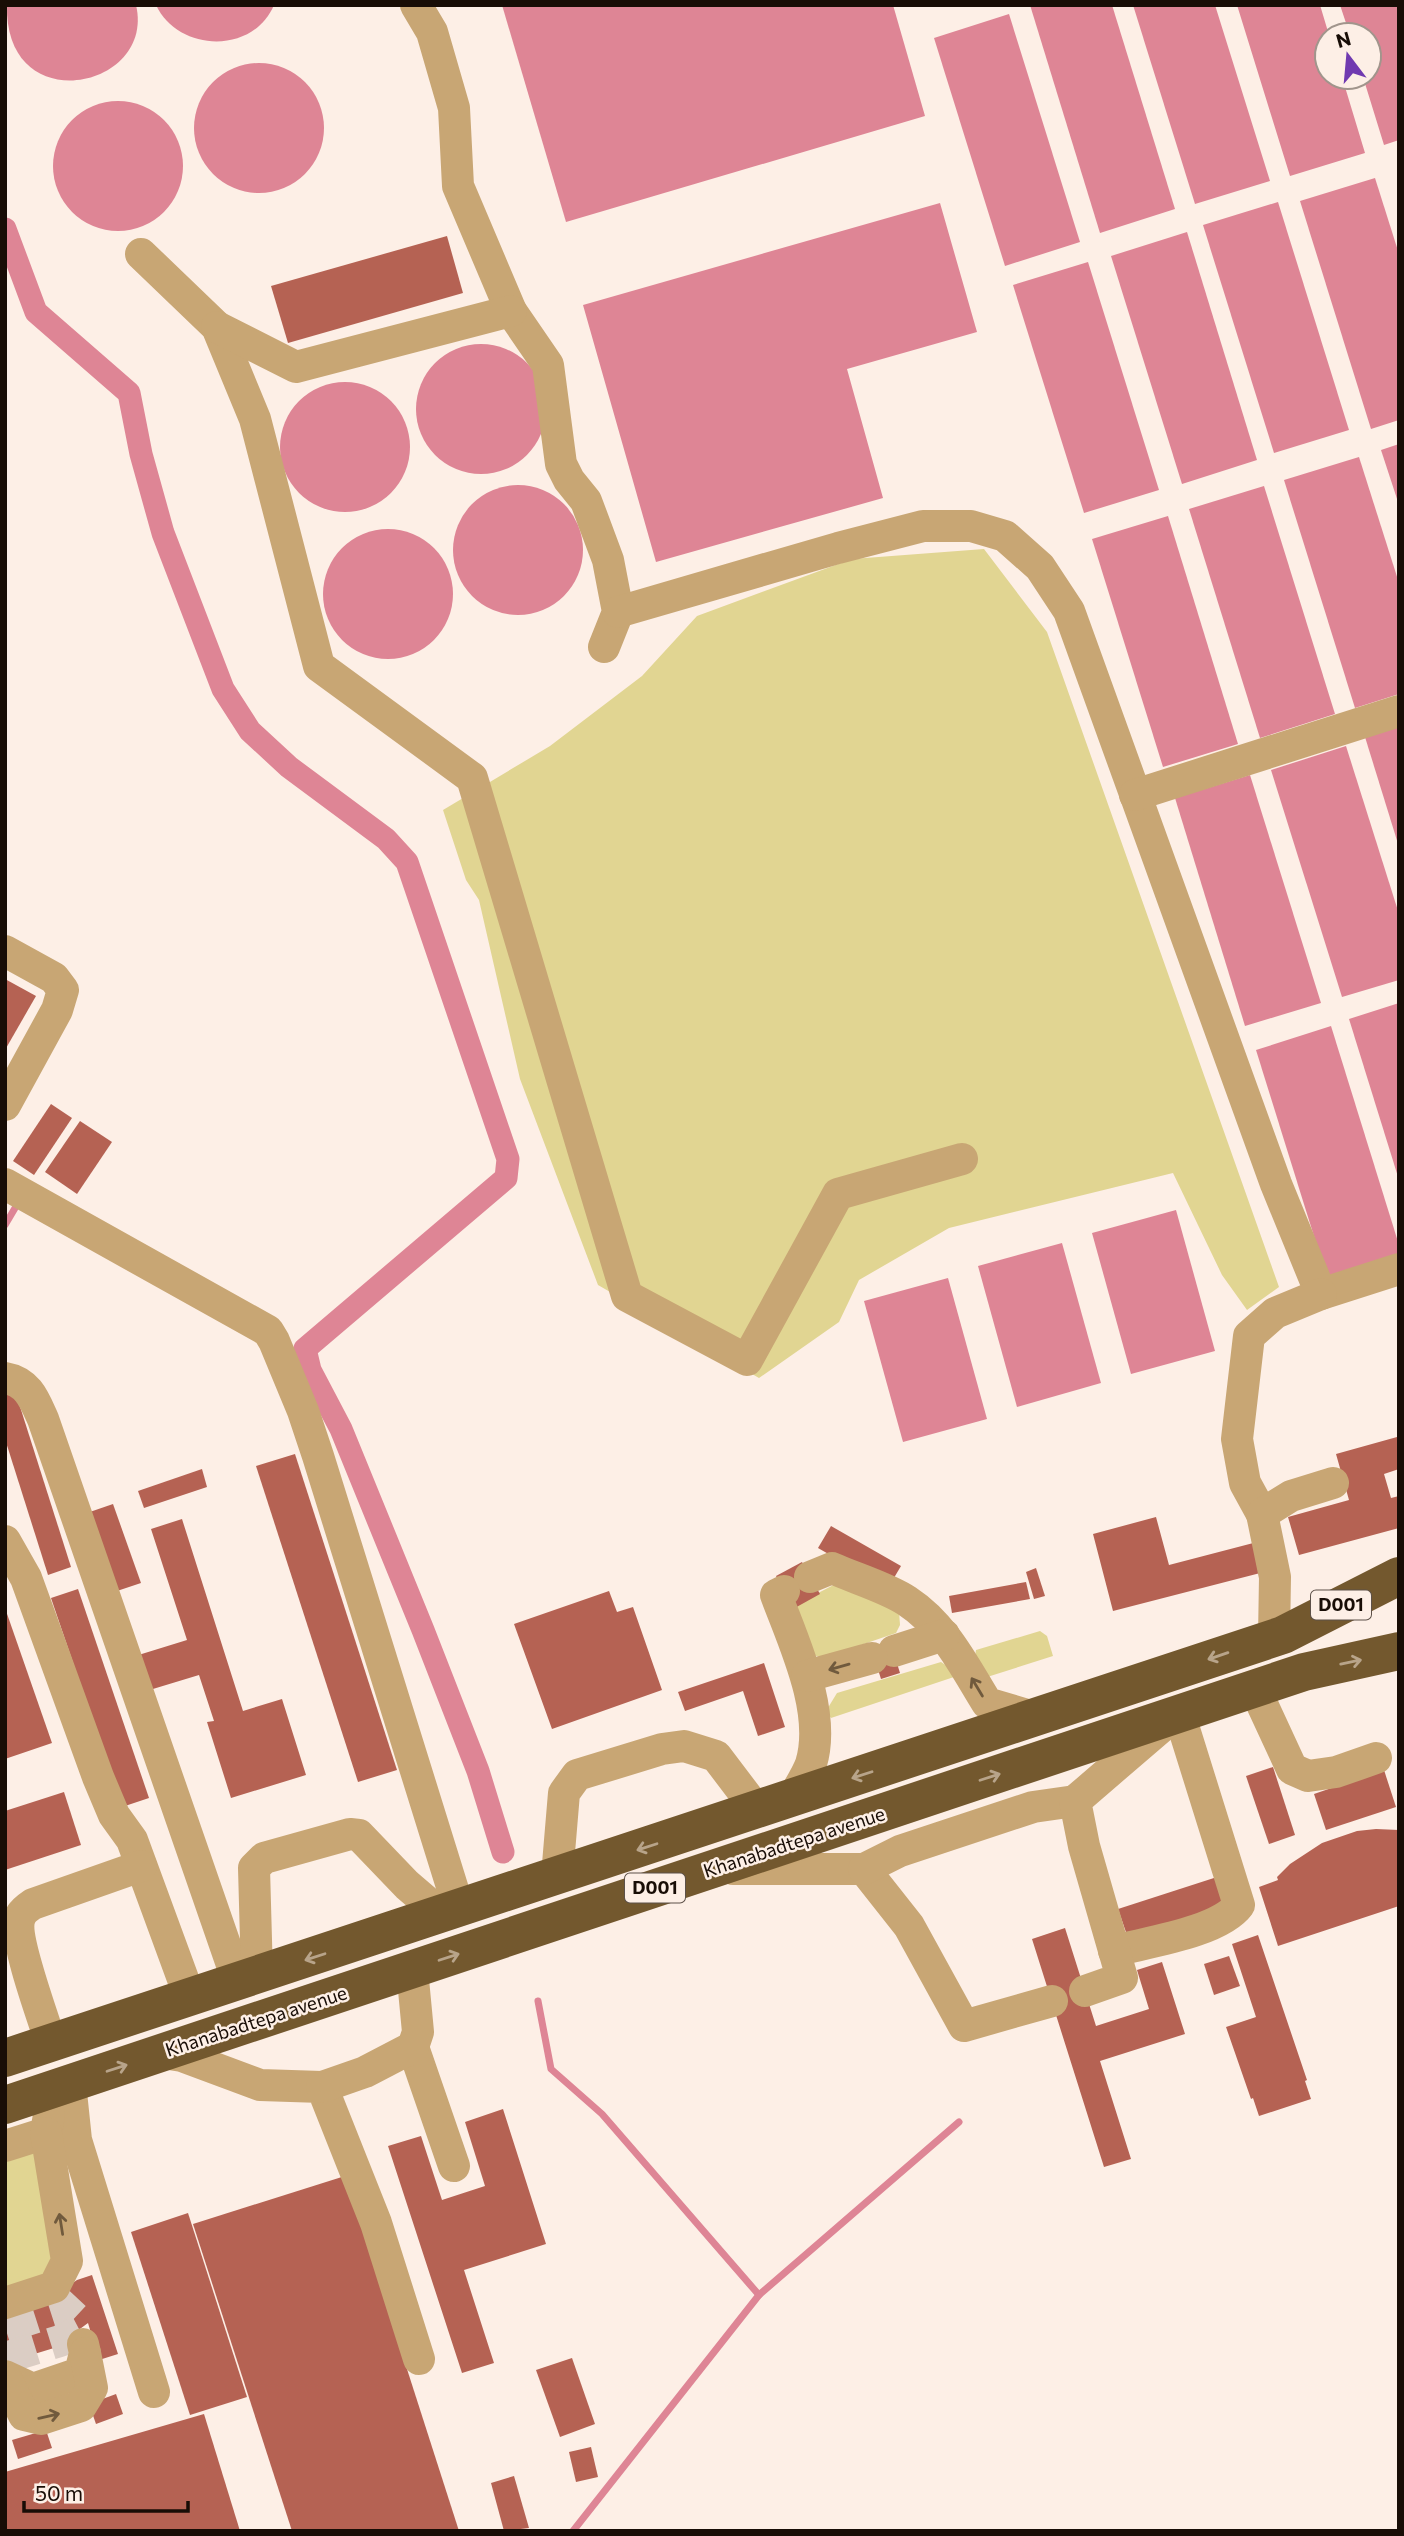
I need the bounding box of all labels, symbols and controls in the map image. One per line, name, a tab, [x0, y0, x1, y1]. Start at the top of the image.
north arrow	[1313, 21, 1383, 91]
text: N	[1333, 26, 1353, 52]
road number: D001	[1311, 1590, 1371, 1620]
one-way arrow	[1207, 1651, 1229, 1663]
one-way arrow	[1339, 1654, 1362, 1668]
one-way arrow	[828, 1661, 850, 1674]
one-way arrow	[970, 1678, 984, 1698]
one-way arrow	[852, 1769, 874, 1782]
one-way arrow	[978, 1770, 1000, 1782]
street label: Khanabadtepa avenue	[700, 1801, 888, 1882]
one-way arrow	[636, 1841, 658, 1854]
road number: D001	[625, 1874, 685, 1902]
one-way arrow	[437, 1950, 459, 1962]
one-way arrow	[304, 1952, 326, 1964]
street label: Khanabadtepa avenue	[162, 1980, 350, 2061]
one-way arrow	[105, 2061, 127, 2073]
one-way arrow	[54, 2214, 67, 2236]
one-way arrow	[37, 2408, 59, 2421]
scale bar	[24, 2470, 189, 2514]
text: 50 m	[35, 2480, 83, 2505]

